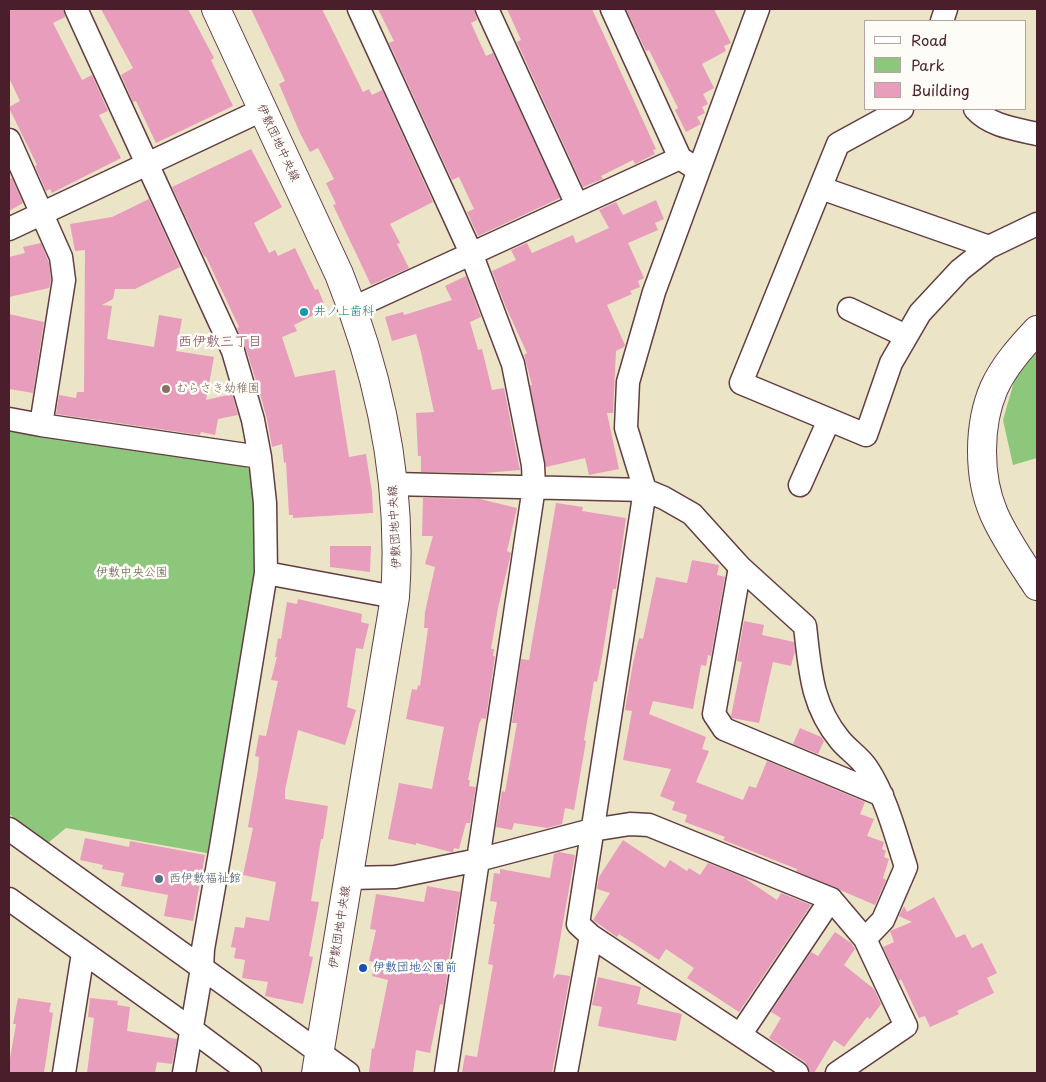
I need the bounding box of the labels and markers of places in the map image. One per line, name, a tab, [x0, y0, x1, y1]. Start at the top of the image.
place label: 井ノ上歯科	[314, 305, 374, 319]
marker: 井ノ上歯科	[298, 306, 310, 318]
place label: むらさき幼稚園	[176, 382, 260, 396]
marker: むらさき幼稚園	[160, 383, 172, 395]
place label: 西伊敷福祉館	[169, 872, 241, 886]
marker: 西伊敷福祉館	[153, 873, 165, 885]
place label: 伊敷団地公園前	[373, 961, 457, 975]
marker: 伊敷団地公園前	[357, 962, 369, 974]

